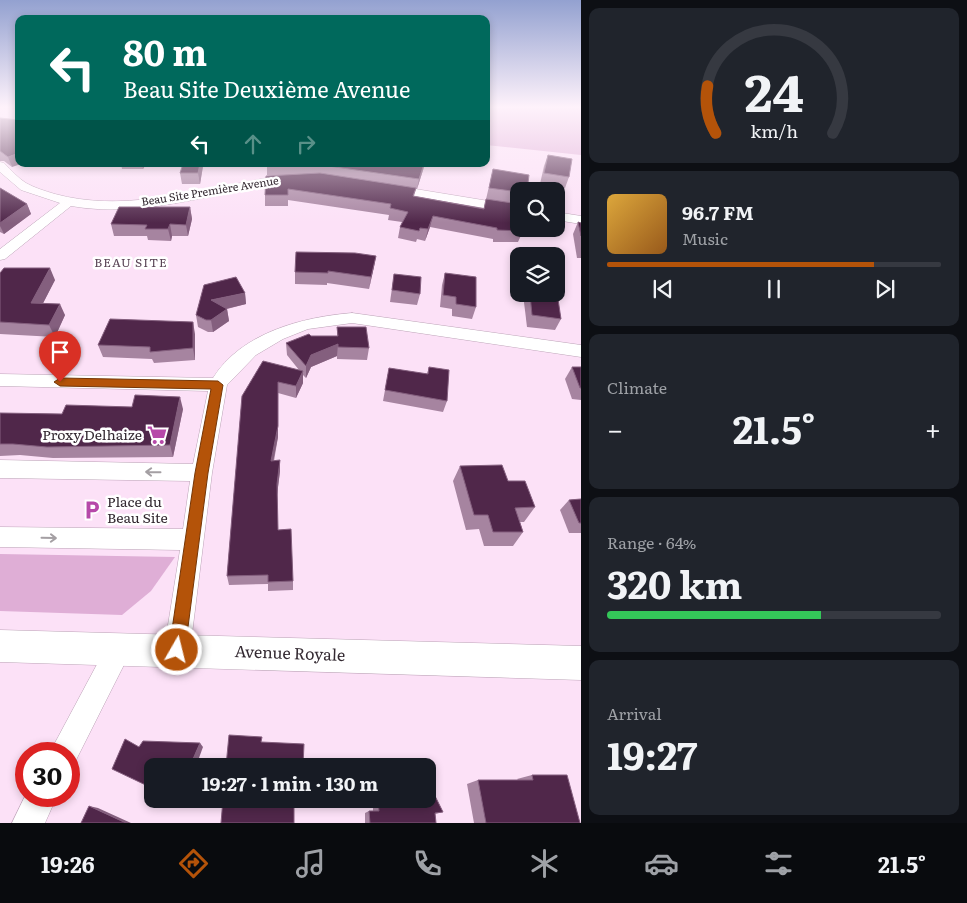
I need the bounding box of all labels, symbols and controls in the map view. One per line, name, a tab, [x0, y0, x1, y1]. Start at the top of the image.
text: 80 m	[123, 25, 207, 77]
icon: left	[40, 35, 105, 100]
text: 24	[744, 50, 804, 128]
text: Beau Site Deuxième Avenue	[123, 72, 410, 105]
text: km/h	[750, 117, 798, 144]
icon: left	[186, 130, 214, 158]
icon: ahead	[239, 130, 267, 158]
icon: right	[292, 130, 320, 158]
street label: Beau Site Première Avenue	[140, 171, 280, 209]
map controls	[510, 182, 565, 302]
button: search	[510, 182, 565, 237]
text: 96.7 FM	[682, 198, 754, 226]
text: Music	[682, 226, 728, 250]
button: layers	[510, 247, 565, 302]
district label: BEAU SITE	[94, 253, 168, 271]
icon: previous	[649, 275, 677, 303]
icon: pause	[760, 275, 788, 303]
icon: next	[871, 275, 899, 303]
pin	[39, 331, 81, 382]
icon: arrive	[46, 338, 74, 366]
text: Climate	[607, 375, 667, 399]
text: 21.5°	[733, 399, 815, 456]
text: −	[607, 407, 623, 449]
text: +	[925, 407, 941, 449]
place label: Proxy Delhaize	[42, 424, 142, 444]
supermarket icon: Proxy Delhaize	[146, 424, 168, 446]
one-way arrow	[145, 467, 162, 477]
place label: Place du Beau Site	[107, 491, 168, 527]
parking icon: Place du Beau Site	[81, 499, 103, 521]
text: Range · 64%	[607, 530, 696, 554]
one-way arrow	[40, 533, 56, 542]
text: 320 km	[607, 554, 742, 611]
position arrow	[150, 623, 202, 675]
street label: Avenue Royale	[234, 638, 346, 666]
text: Arrival	[607, 701, 662, 725]
text: 19:27	[607, 725, 698, 782]
speed limit sign: 30	[15, 742, 80, 807]
text: 19:27 · 1 min · 130 m	[202, 769, 378, 797]
icon: directions	[176, 846, 211, 881]
icon: music	[293, 846, 328, 881]
icon: phone	[410, 846, 445, 881]
icon: climate	[527, 846, 562, 881]
icon: car	[644, 846, 679, 881]
icon: filters	[761, 846, 796, 881]
text: 19:26	[41, 847, 95, 880]
text: 21.5°	[878, 847, 926, 880]

